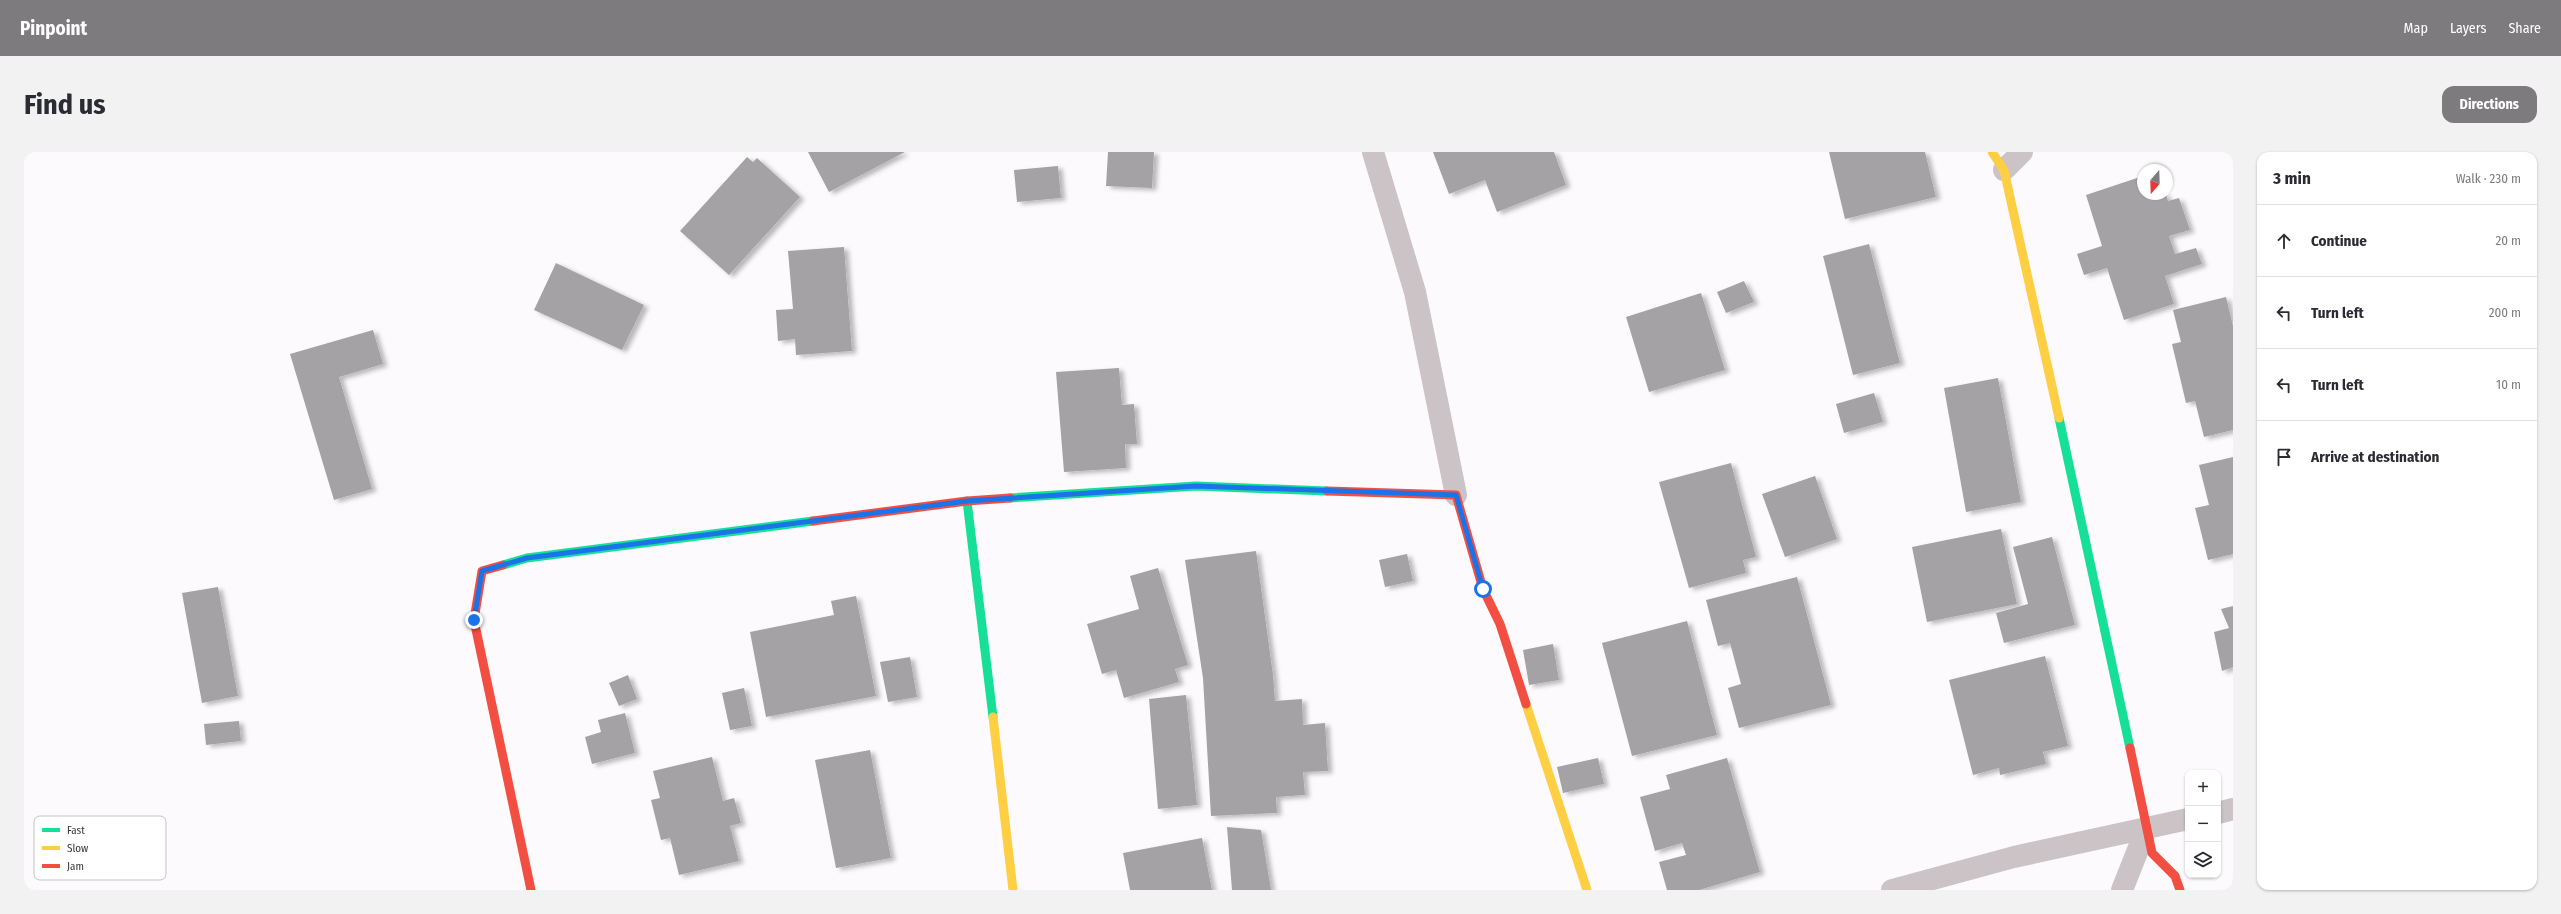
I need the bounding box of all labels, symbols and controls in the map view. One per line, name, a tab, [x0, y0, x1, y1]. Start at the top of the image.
text: Pinpoint	[20, 17, 87, 40]
text: Map	[2404, 20, 2428, 37]
text: Layers	[2450, 20, 2486, 37]
text: Share	[2508, 20, 2541, 37]
button: Directions	[2442, 86, 2537, 123]
text: Find us	[24, 88, 106, 121]
north arrow	[2137, 164, 2173, 200]
text: 3 min	[2273, 168, 2311, 189]
text: Walk · 230 m	[2456, 171, 2521, 186]
icon: ahead	[2273, 230, 2295, 252]
text: Continue	[2311, 232, 2367, 250]
text: 20 m	[2495, 233, 2521, 248]
icon: left	[2273, 302, 2295, 324]
text: Turn left	[2311, 304, 2364, 322]
text: 200 m	[2489, 305, 2521, 320]
icon: left	[2273, 374, 2295, 396]
text: Turn left	[2311, 376, 2364, 394]
text: 10 m	[2496, 377, 2521, 392]
icon: arrive	[2273, 446, 2295, 468]
text: Arrive at destination	[2311, 448, 2439, 466]
route start	[1474, 580, 1492, 598]
route end	[465, 611, 483, 629]
map controls	[2185, 770, 2221, 878]
button: +	[2185, 770, 2221, 806]
button: −	[2185, 806, 2221, 842]
legend	[34, 816, 166, 880]
text: Fast	[67, 824, 85, 837]
text: Slow	[67, 842, 88, 855]
button: layers	[2185, 842, 2221, 878]
text: Jam	[67, 860, 84, 873]

